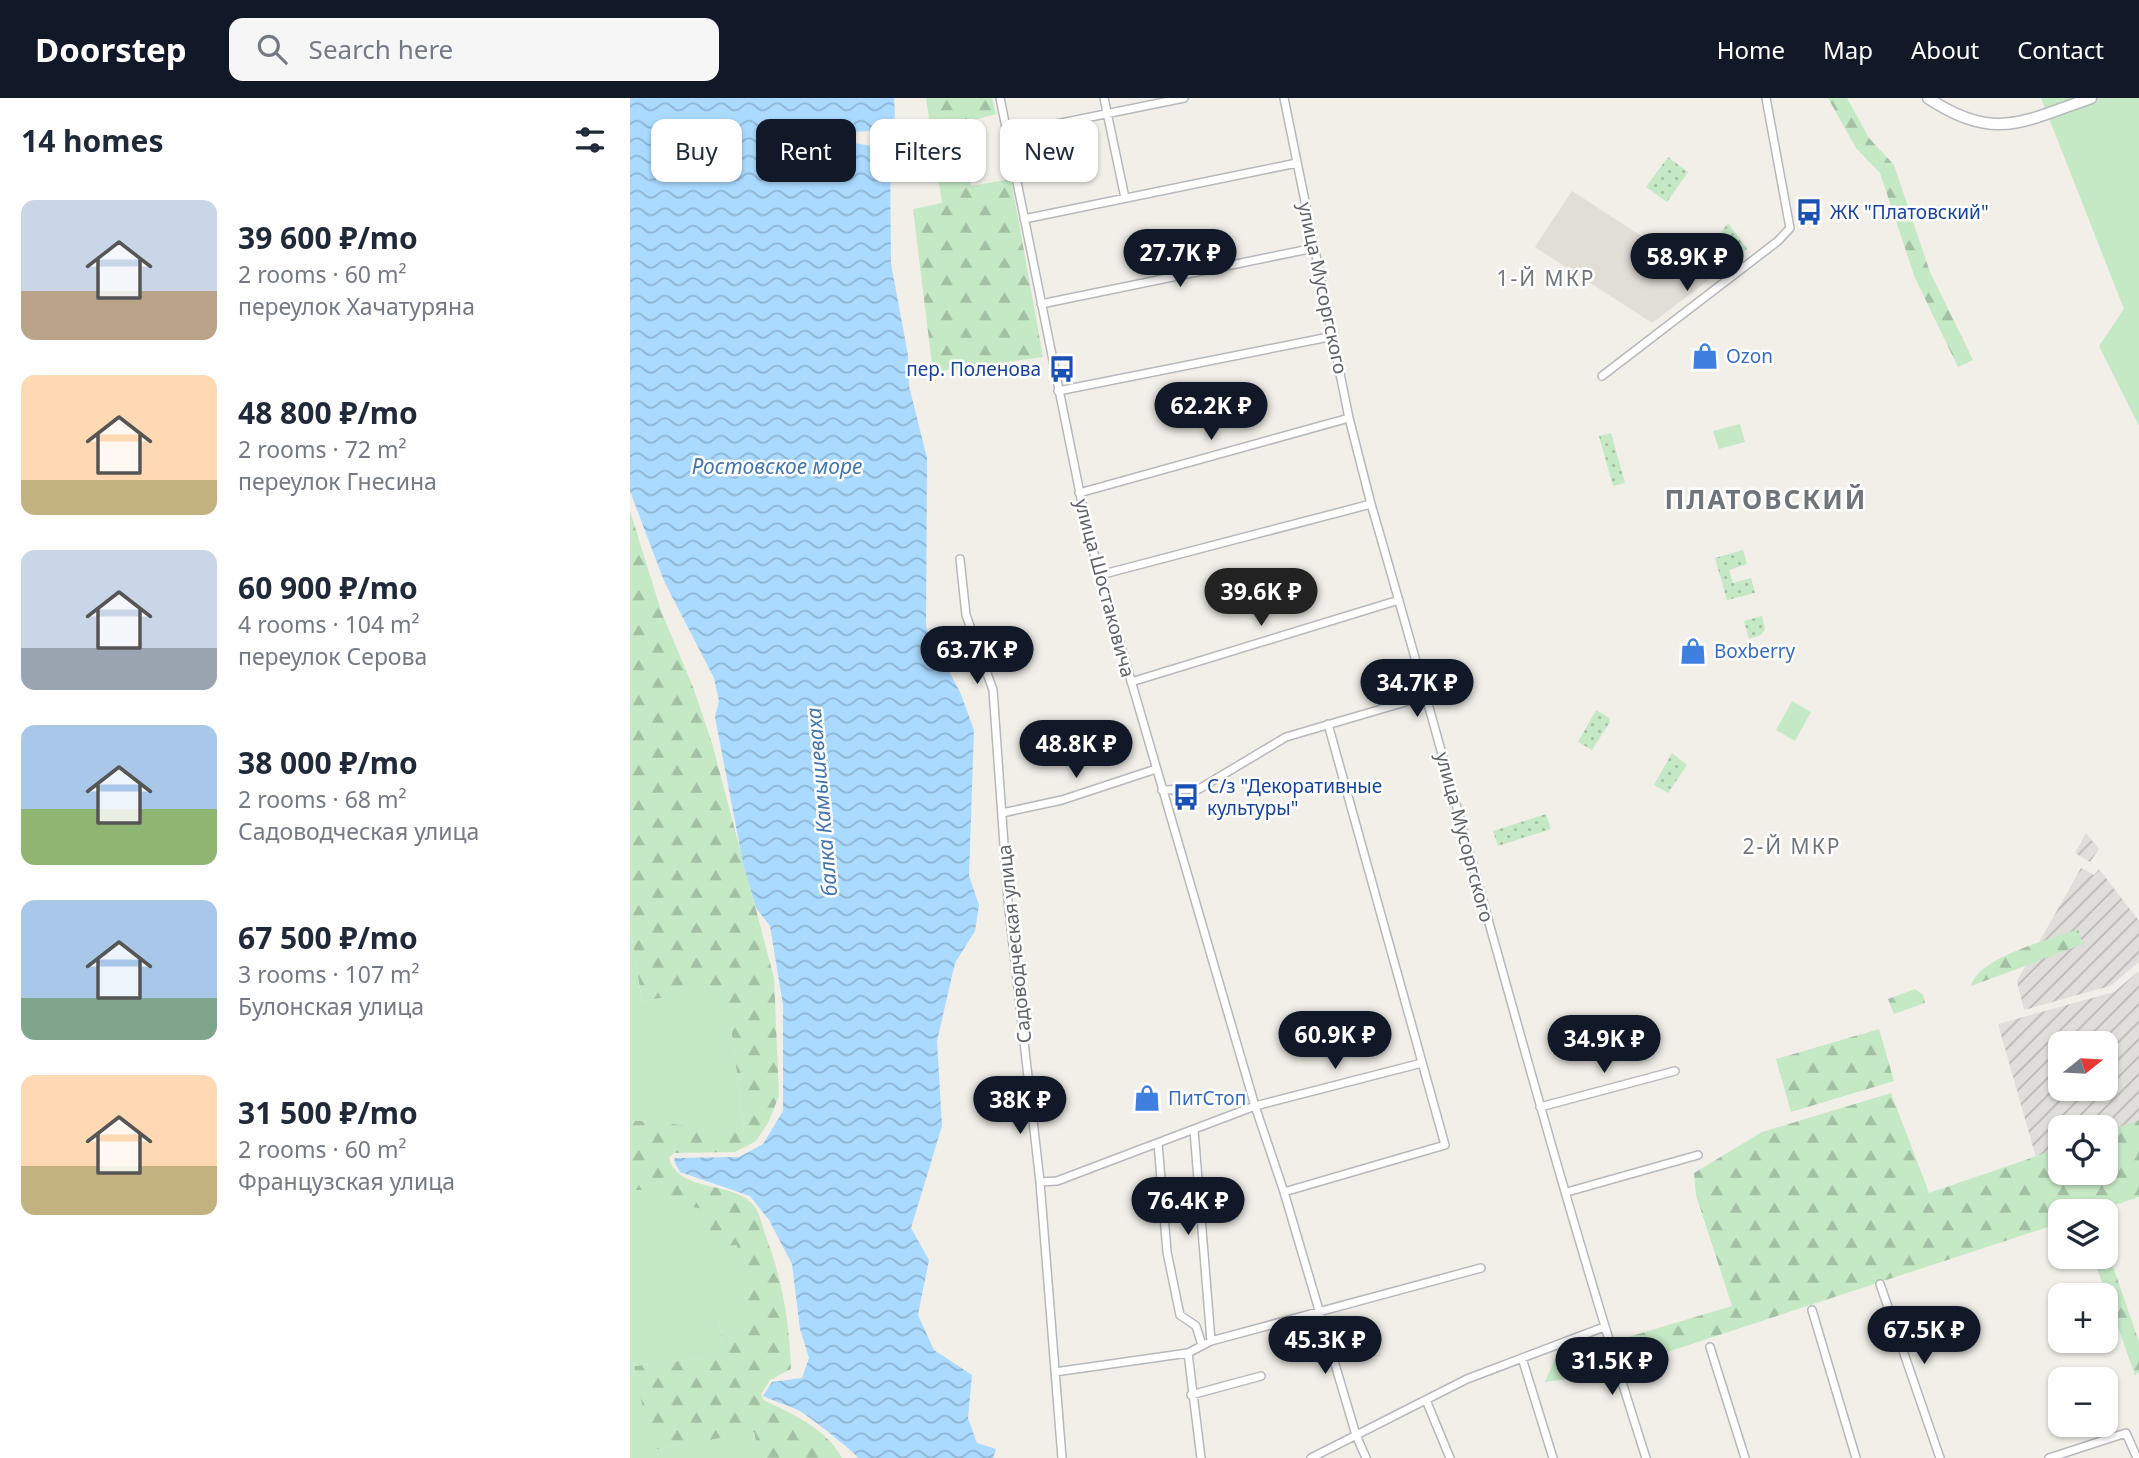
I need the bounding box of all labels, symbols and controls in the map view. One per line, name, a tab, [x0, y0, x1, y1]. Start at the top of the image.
search box	[229, 18, 719, 81]
text: Doorstep	[35, 27, 187, 72]
icon: search	[253, 30, 291, 68]
text: Search here	[309, 31, 453, 67]
text: Home	[1717, 33, 1785, 66]
text: Map	[1823, 33, 1873, 66]
text: About	[1911, 33, 1979, 66]
text: Contact	[2017, 33, 2104, 66]
chip: Buy	[651, 119, 742, 182]
chip: Rent	[756, 119, 856, 182]
chip: Filters	[870, 119, 986, 182]
chip: New	[1000, 119, 1098, 182]
text: 14 homes	[21, 120, 164, 161]
icon: filters	[571, 121, 609, 159]
bus stop icon: ЖК "Платовский"	[1794, 197, 1824, 227]
place label: ЖК "Платовский"	[1830, 199, 1989, 225]
street label: улица Мусоргского	[1292, 200, 1354, 376]
text: 39 600 ₽/mo	[238, 217, 418, 258]
icon: home	[77, 228, 161, 312]
pin: 27.7K ₽	[1115, 230, 1245, 289]
pin: 58.9K ₽	[1622, 234, 1752, 293]
text: 27.7K ₽	[1140, 236, 1220, 268]
text: 58.9K ₽	[1647, 240, 1727, 272]
text: 2 rooms · 60 m²	[238, 258, 407, 290]
district label: 1-Й МКР	[1497, 264, 1596, 292]
text: переулок Хачатуряна	[238, 290, 475, 322]
shop icon: Ozon	[1690, 341, 1720, 371]
place label: Ozon	[1726, 343, 1773, 369]
bus stop icon: пер. Поленова	[1047, 354, 1077, 384]
place label: пер. Поленова	[906, 356, 1041, 382]
pin: 62.2K ₽	[1146, 382, 1276, 442]
text: 62.2K ₽	[1171, 389, 1251, 421]
text: 48 800 ₽/mo	[238, 392, 418, 433]
icon: home	[77, 403, 161, 487]
text: 2 rooms · 72 m²	[238, 433, 407, 465]
water label: Ростовское море	[692, 452, 862, 480]
text: переулок Гнесина	[238, 465, 437, 497]
district label: ПЛАТОВСКИЙ	[1665, 481, 1867, 517]
street label: улица Шостаковича	[1069, 496, 1141, 680]
text: 60 900 ₽/mo	[238, 567, 418, 608]
pin: 39.6K ₽	[1196, 568, 1326, 628]
text: 39.6K ₽	[1221, 575, 1301, 607]
icon: home	[77, 578, 161, 662]
text: 4 rooms · 104 m²	[238, 608, 420, 640]
pin: 63.7K ₽	[912, 626, 1042, 686]
text: 63.7K ₽	[937, 633, 1017, 665]
shop icon: Boxberry	[1678, 636, 1708, 666]
place label: Boxberry	[1714, 638, 1796, 664]
text: переулок Серова	[238, 640, 427, 672]
pin: 34.7K ₽	[1352, 660, 1482, 719]
text: 34.7K ₽	[1377, 666, 1457, 698]
water label: балка Камышеваха	[799, 706, 843, 898]
pin: 48.8K ₽	[1011, 720, 1141, 780]
text: 48.8K ₽	[1036, 727, 1116, 759]
text: 38 000 ₽/mo	[238, 742, 418, 783]
street label: улица Мусоргского	[1430, 749, 1500, 925]
icon: home	[77, 753, 161, 837]
place label: С/з "Декоративные культуры"	[1207, 773, 1382, 821]
bus stop icon: С/з "Декоративные культуры"	[1171, 782, 1201, 812]
text: 2 rooms · 68 m²	[238, 783, 407, 815]
text: Садоводческая улица	[238, 815, 479, 847]
district label: 2-Й МКР	[1743, 832, 1842, 860]
street label: Садоводческая улица	[991, 843, 1037, 1045]
text: 67 500 ₽/mo	[238, 917, 418, 958]
icon: home	[77, 928, 161, 1012]
text: 3 rooms · 107 m²	[238, 958, 420, 990]
text: Булонская улица	[238, 990, 424, 1022]
pin: 60.9K ₽	[1270, 1012, 1400, 1071]
pin: 34.9K ₽	[1539, 1016, 1669, 1075]
text: 60.9K ₽	[1295, 1018, 1375, 1050]
text: 34.9K ₽	[1564, 1022, 1644, 1054]
north arrow	[2048, 1031, 2118, 1101]
map controls	[2048, 1031, 2118, 1437]
pin: 38K ₽	[971, 1076, 1069, 1136]
text: 38K ₽	[989, 1083, 1051, 1115]
shop icon: ПитСтоп	[1132, 1083, 1162, 1113]
place label: ПитСтоп	[1168, 1085, 1246, 1111]
text: 31 500 ₽/mo	[238, 1092, 418, 1133]
icon: home	[77, 1103, 161, 1187]
button: locate	[2048, 1115, 2118, 1185]
text: 2 rooms · 60 m²	[238, 1133, 407, 1165]
text: Французская улица	[238, 1165, 455, 1197]
pin: 76.4K ₽	[1123, 1178, 1253, 1237]
text: 76.4K ₽	[1148, 1184, 1228, 1216]
button: layers	[2048, 1199, 2118, 1269]
button: +	[2048, 1283, 2118, 1353]
pin: 67.5K ₽	[1859, 1306, 1989, 1366]
text: 67.5K ₽	[1884, 1313, 1964, 1345]
pin: 45.3K ₽	[1260, 1316, 1390, 1376]
text: 45.3K ₽	[1285, 1323, 1365, 1355]
pin: 31.5K ₽	[1547, 1338, 1677, 1397]
text: 31.5K ₽	[1572, 1344, 1652, 1376]
button: −	[2048, 1367, 2118, 1437]

